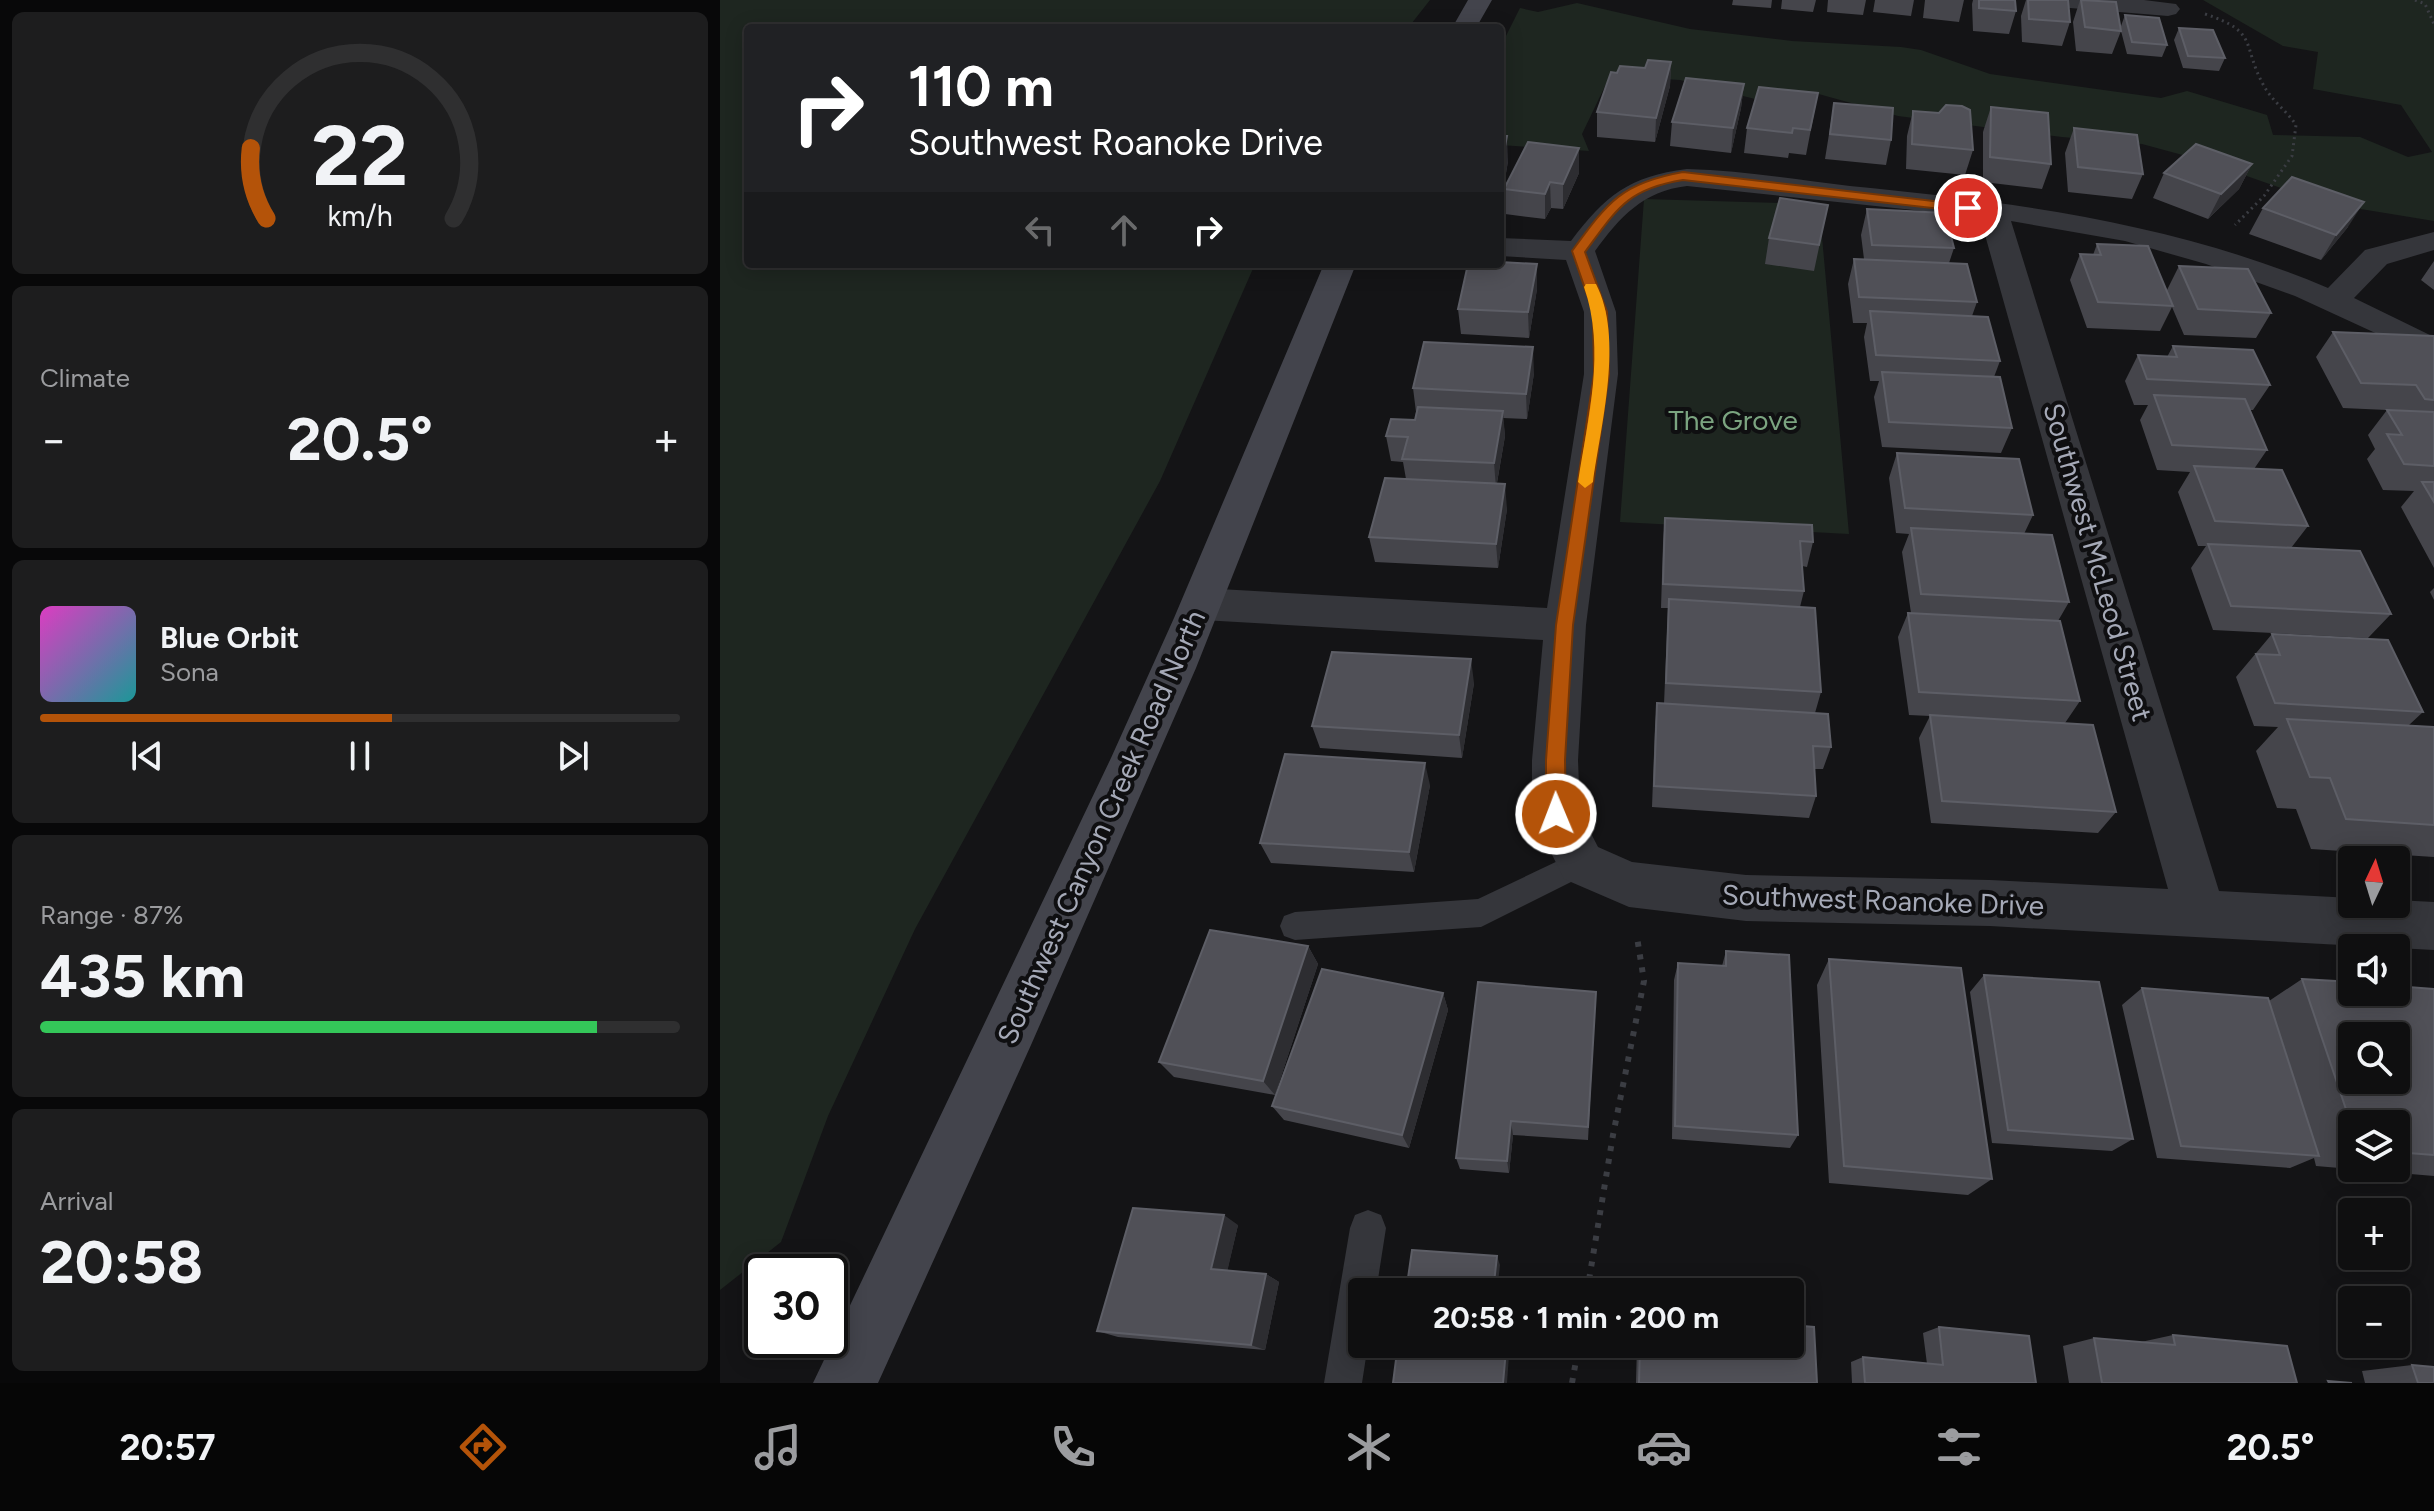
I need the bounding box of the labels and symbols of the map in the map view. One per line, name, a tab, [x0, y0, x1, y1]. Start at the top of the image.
pin	[1934, 174, 2002, 242]
street label: Southwest McLeod Street	[2036, 399, 2160, 725]
park label: The Grove	[1668, 403, 1798, 437]
street label: Southwest Canyon Creek Road North	[990, 605, 1212, 1049]
position arrow	[1514, 772, 1598, 856]
north arrow	[2338, 846, 2410, 918]
street label: Southwest Roanoke Drive	[1721, 877, 2045, 923]
speed limit sign: 30	[744, 1254, 848, 1358]

